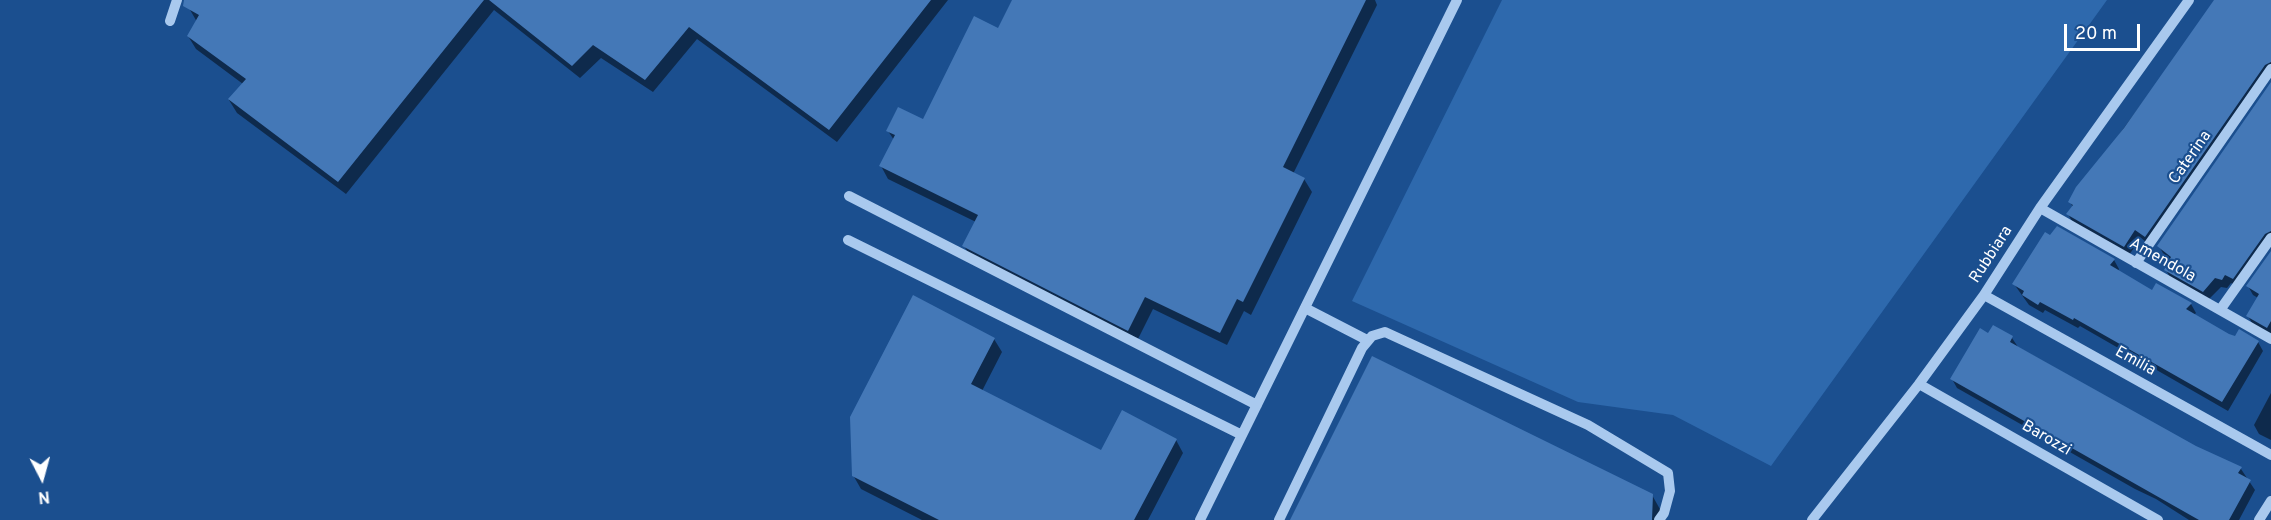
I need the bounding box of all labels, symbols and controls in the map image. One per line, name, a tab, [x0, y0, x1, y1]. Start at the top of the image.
scale bar	[2067, 12, 2144, 50]
text: 20 m	[2075, 23, 2117, 46]
street label: Caterina	[2166, 128, 2216, 188]
street label: Rubbiara	[1966, 223, 2018, 287]
street label: Amendola	[2125, 235, 2199, 287]
street label: Emilia	[2111, 343, 2159, 381]
street label: Barozzi	[2018, 417, 2074, 461]
north arrow	[12, 448, 72, 508]
text: N	[37, 485, 51, 506]

